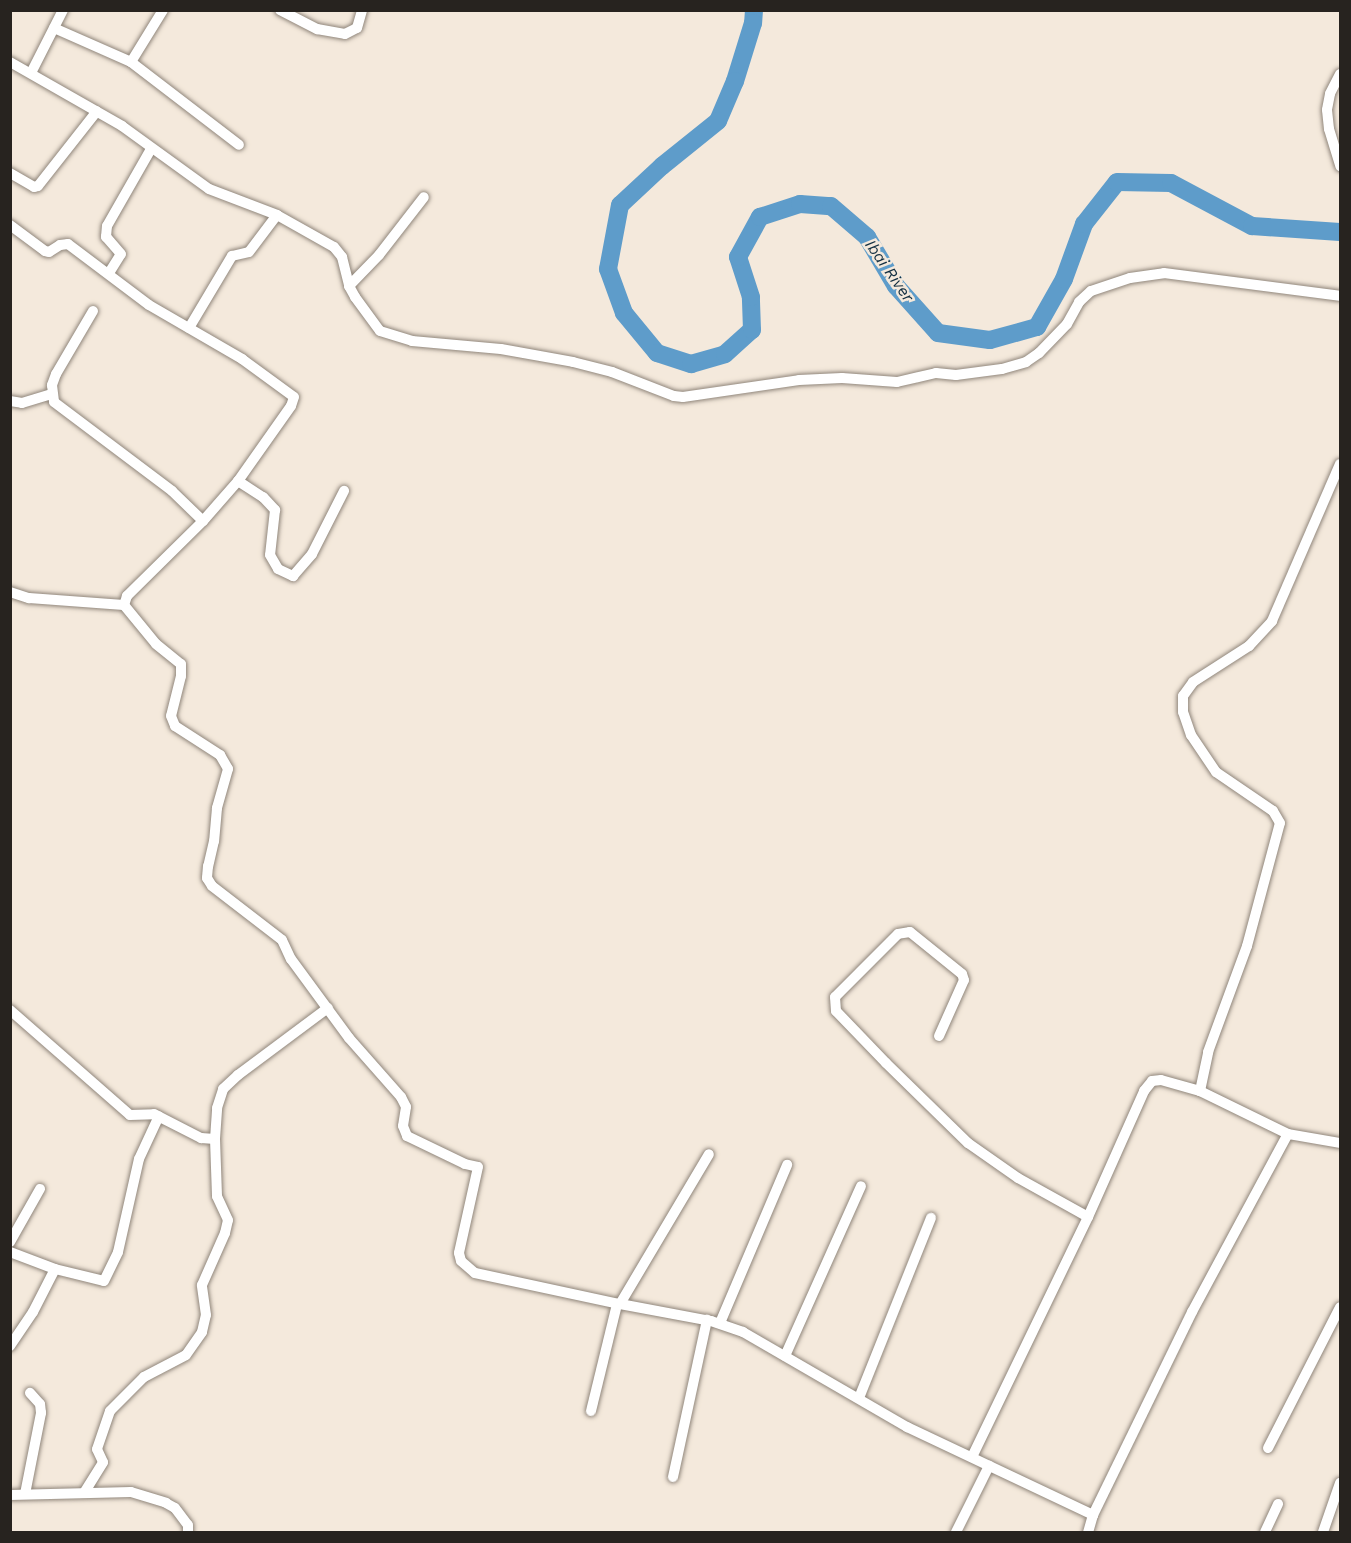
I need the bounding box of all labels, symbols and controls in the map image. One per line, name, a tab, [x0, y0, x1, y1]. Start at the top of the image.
water label: Ibai River	[861, 236, 917, 306]

